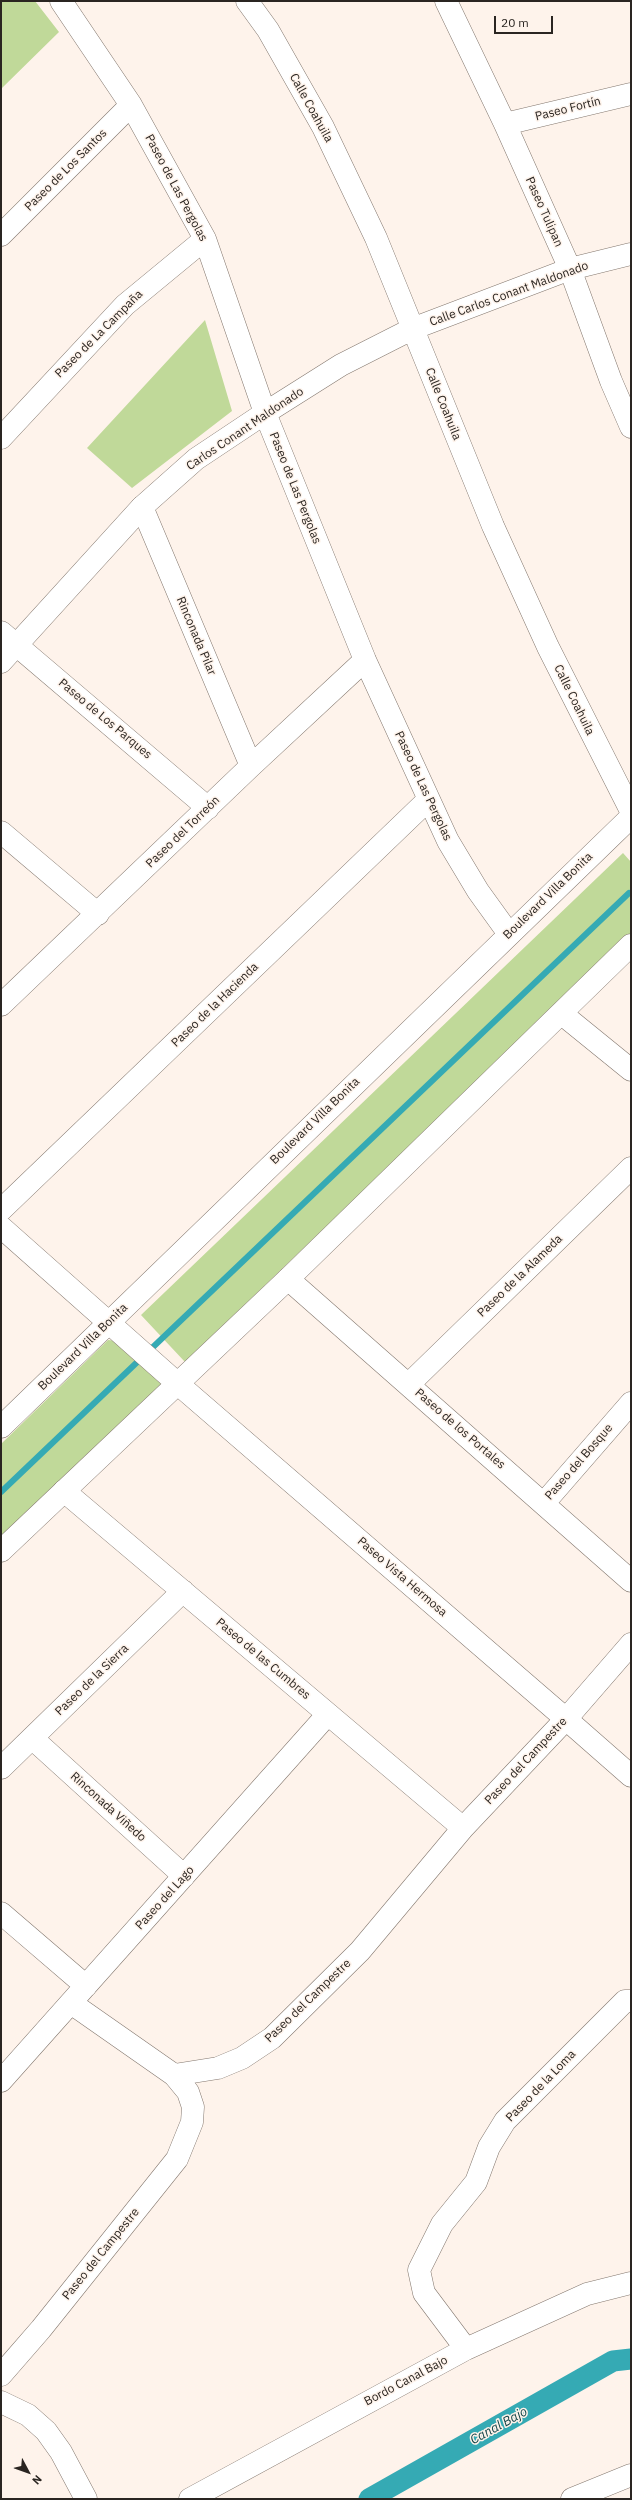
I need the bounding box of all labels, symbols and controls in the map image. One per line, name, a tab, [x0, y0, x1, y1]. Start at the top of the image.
scale bar	[496, 8, 555, 34]
text: 20 m	[501, 15, 529, 30]
street label: Calle Coahuila	[286, 71, 336, 145]
street label: Paseo Fortín	[534, 94, 602, 124]
street label: Paseo de Los Santos	[22, 126, 110, 214]
street label: Paseo de Las Pergolas	[142, 132, 210, 244]
street label: Paseo Tulipan	[522, 175, 566, 249]
street label: Calle Carlos Conant Maldonado	[428, 259, 590, 329]
street label: Paseo de La Campaña	[52, 287, 146, 381]
street label: Calle Coahuila	[422, 366, 464, 442]
street label: Carlos Conant Maldonado	[184, 384, 306, 474]
street label: Paseo de Las Pergolas	[266, 430, 324, 546]
street label: Rinconada Pilar	[173, 595, 219, 677]
street label: Calle Coahuila	[551, 662, 597, 738]
street label: Paseo de Los Parques	[55, 676, 155, 762]
street label: Paseo de Las Pergolas	[391, 729, 455, 843]
street label: Paseo del Torreón	[143, 793, 223, 871]
street label: Boulevard Villa Bonita	[500, 850, 596, 942]
street label: Paseo de la Hacienda	[169, 960, 261, 1050]
street label: Boulevard Villa Bonita	[267, 1075, 363, 1167]
street label: Paseo de la Alameda	[475, 1232, 565, 1320]
street label: Boulevard Villa Bonita	[35, 1301, 131, 1393]
street label: Paseo de los Portales	[412, 1386, 508, 1472]
street label: Paseo del Bosque	[542, 1421, 616, 1503]
street label: Paseo Vista Hermosa	[354, 1534, 450, 1620]
street label: Paseo de las Cumbres	[213, 1615, 313, 1703]
street label: Paseo de la Sierra	[52, 1641, 132, 1719]
street label: Paseo del Campestre	[482, 1714, 570, 1808]
street label: Rinconada Viñedo	[67, 1769, 149, 1845]
street label: Paseo del Lago	[133, 1863, 197, 1933]
street label: Paseo del Campestre	[262, 1956, 354, 2046]
street label: Paseo de la Loma	[503, 2047, 579, 2125]
street label: Paseo del Campestre	[60, 2205, 142, 2303]
street label: Bordo Canal Bajo	[362, 2353, 450, 2409]
water label: Canal Bajo	[468, 2404, 530, 2448]
north arrow	[8, 2452, 48, 2492]
text: N	[29, 2472, 45, 2487]

